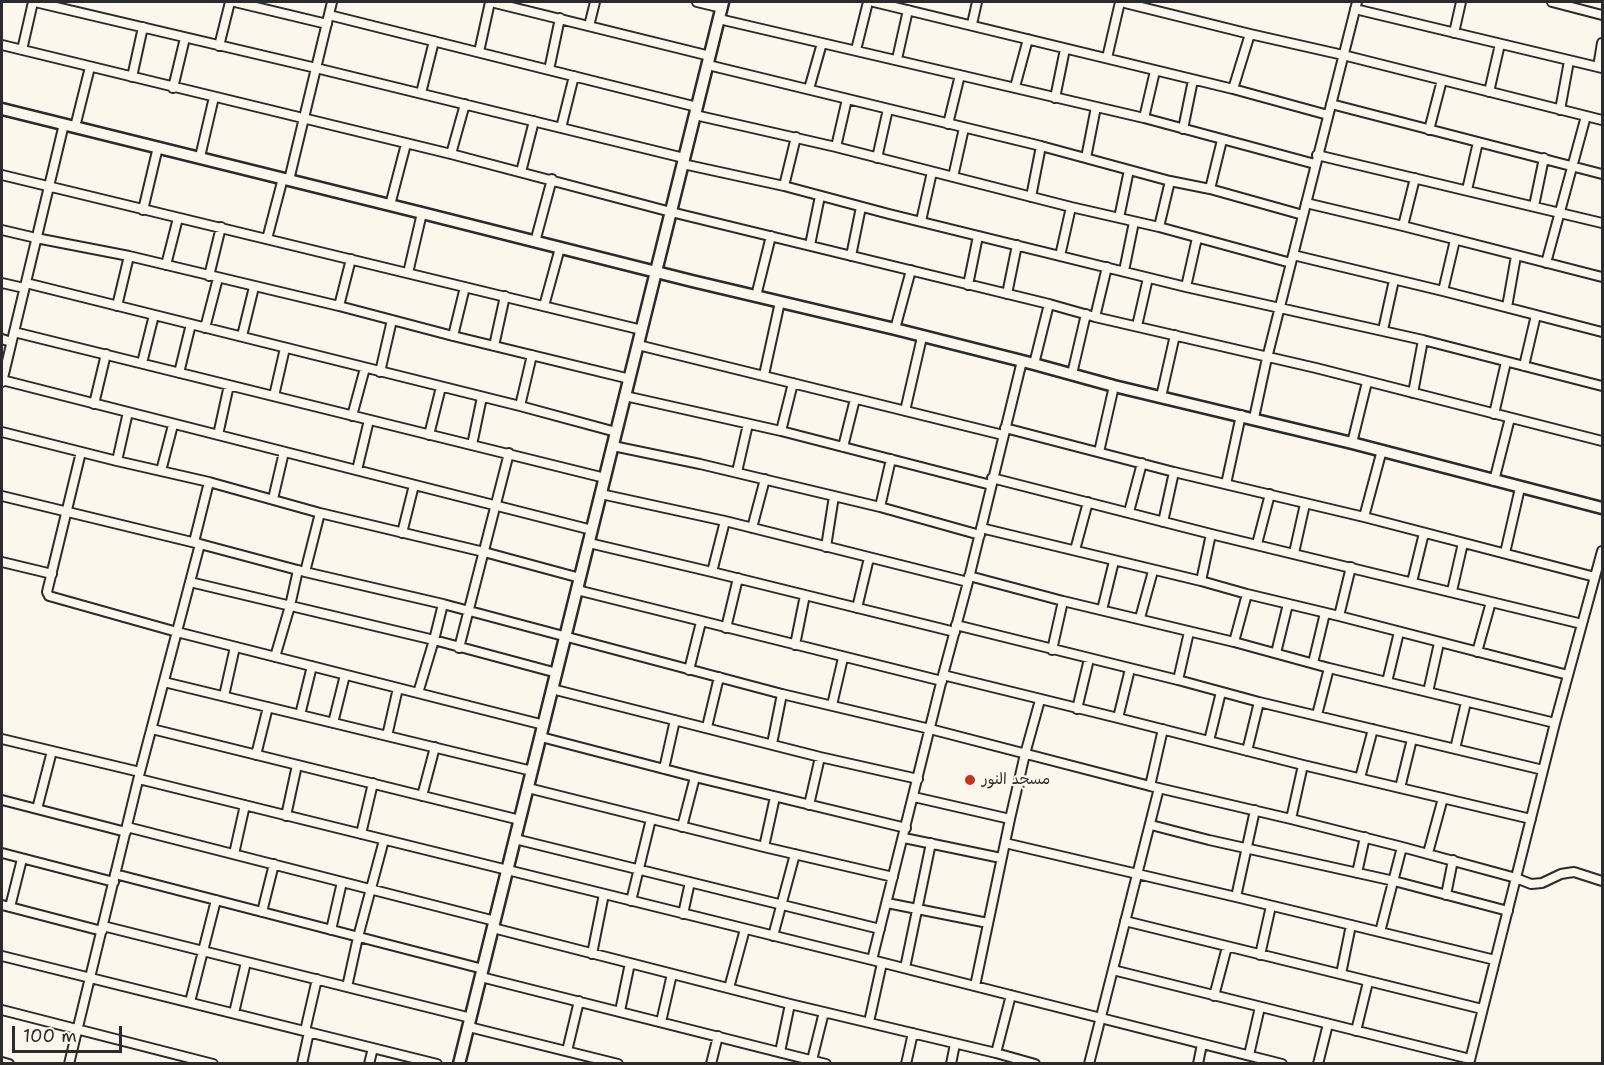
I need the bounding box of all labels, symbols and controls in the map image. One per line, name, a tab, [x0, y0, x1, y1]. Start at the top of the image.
place label: مسجد النور	[982, 771, 1050, 789]
marker: مسجد النور	[963, 773, 977, 787]
scale bar	[15, 1014, 124, 1052]
text: 100 m	[23, 1024, 77, 1048]

